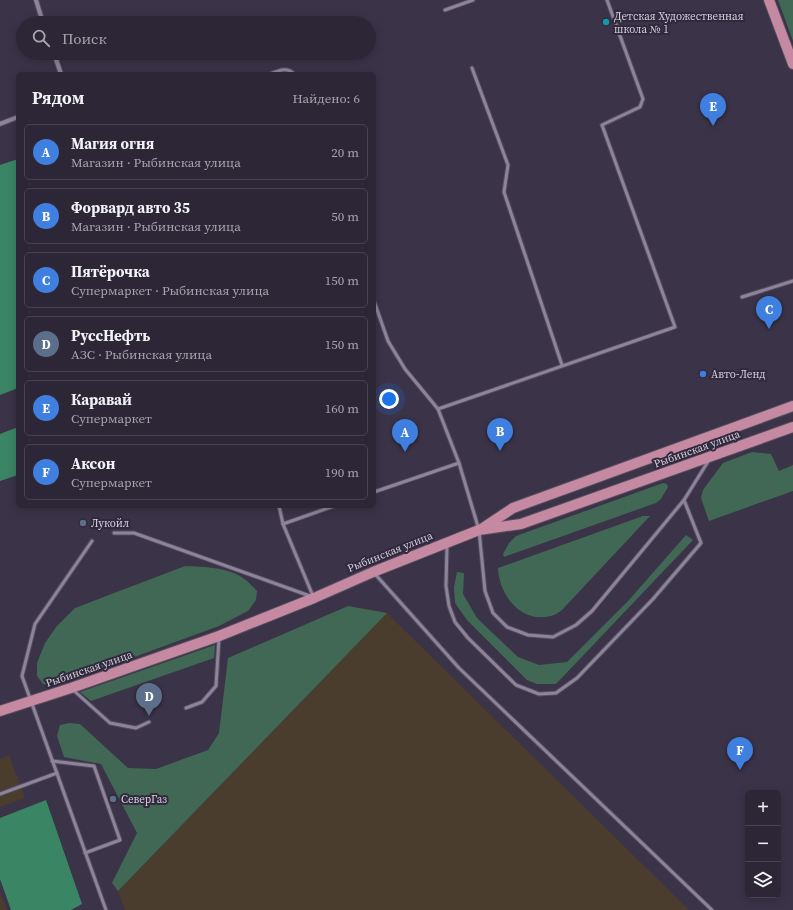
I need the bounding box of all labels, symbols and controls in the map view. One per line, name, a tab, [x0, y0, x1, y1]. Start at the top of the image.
place label: Детская Художественная школа № 1	[614, 9, 744, 37]
search box	[16, 16, 376, 60]
marker: Детская Художественная школа № 1	[601, 17, 611, 27]
icon: search	[30, 27, 52, 49]
text: Поиск	[62, 28, 107, 49]
text: Рядом	[32, 86, 84, 110]
text: Найдено: 6	[293, 90, 360, 107]
pin: E	[700, 93, 726, 126]
text: Магия огня	[71, 133, 154, 154]
text: A	[42, 144, 50, 161]
text: 20 m	[331, 144, 359, 161]
text: Магазин · Рыбинская улица	[71, 154, 241, 171]
text: Форвард авто 35	[71, 197, 190, 218]
text: B	[42, 208, 50, 225]
text: 50 m	[331, 208, 359, 225]
text: Магазин · Рыбинская улица	[71, 218, 241, 235]
text: Пятёрочка	[71, 261, 150, 282]
text: C	[42, 272, 50, 289]
text: 150 m	[325, 272, 359, 289]
text: Супермаркет · Рыбинская улица	[71, 282, 269, 299]
pin: C	[756, 296, 782, 329]
text: РуссНефть	[71, 325, 150, 346]
text: D	[41, 336, 51, 353]
text: 150 m	[325, 336, 359, 353]
text: АЗС · Рыбинская улица	[71, 346, 212, 363]
place label: Авто-Ленд	[711, 367, 765, 382]
marker: Авто-Ленд	[698, 369, 708, 379]
text: Каравай	[71, 389, 132, 410]
your location	[379, 389, 399, 409]
text: E	[42, 400, 50, 417]
text: 160 m	[325, 400, 359, 417]
text: Супермаркет	[71, 410, 152, 427]
pin: B	[487, 418, 513, 451]
pin: A	[392, 419, 418, 452]
street label: Рыбинская улица	[652, 426, 743, 472]
text: Аксон	[71, 453, 115, 474]
text: F	[42, 464, 50, 481]
text: 190 m	[325, 464, 359, 481]
text: Супермаркет	[71, 474, 152, 491]
place label: Лукойл	[91, 516, 129, 531]
marker: Лукойл	[78, 518, 88, 528]
street label: Рыбинская улица	[345, 528, 435, 576]
street label: Рыбинская улица	[44, 647, 135, 691]
pin: D	[136, 683, 162, 716]
pin: F	[727, 737, 753, 770]
map controls	[745, 790, 781, 898]
button: +	[745, 790, 781, 826]
place label: СеверГаз	[121, 792, 167, 807]
marker: СеверГаз	[108, 794, 118, 804]
button: −	[745, 826, 781, 862]
button: layers	[745, 862, 781, 898]

